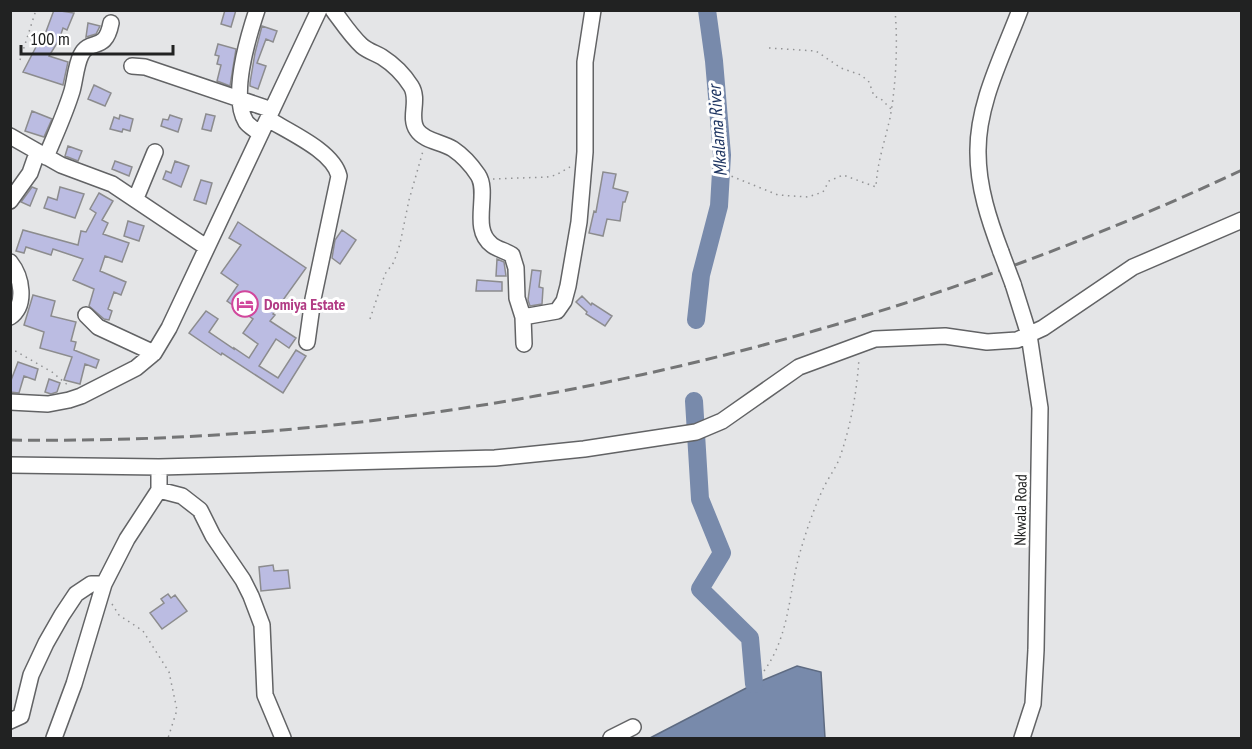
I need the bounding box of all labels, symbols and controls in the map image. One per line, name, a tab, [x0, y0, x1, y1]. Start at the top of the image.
scale bar	[21, 18, 172, 56]
text: 100 m	[30, 27, 70, 50]
water label: Mkalama River	[702, 81, 732, 178]
hotel icon: Domiya Estate	[230, 289, 260, 319]
place label: Domiya Estate	[264, 294, 346, 314]
street label: Nkwala Road	[1009, 474, 1031, 546]

